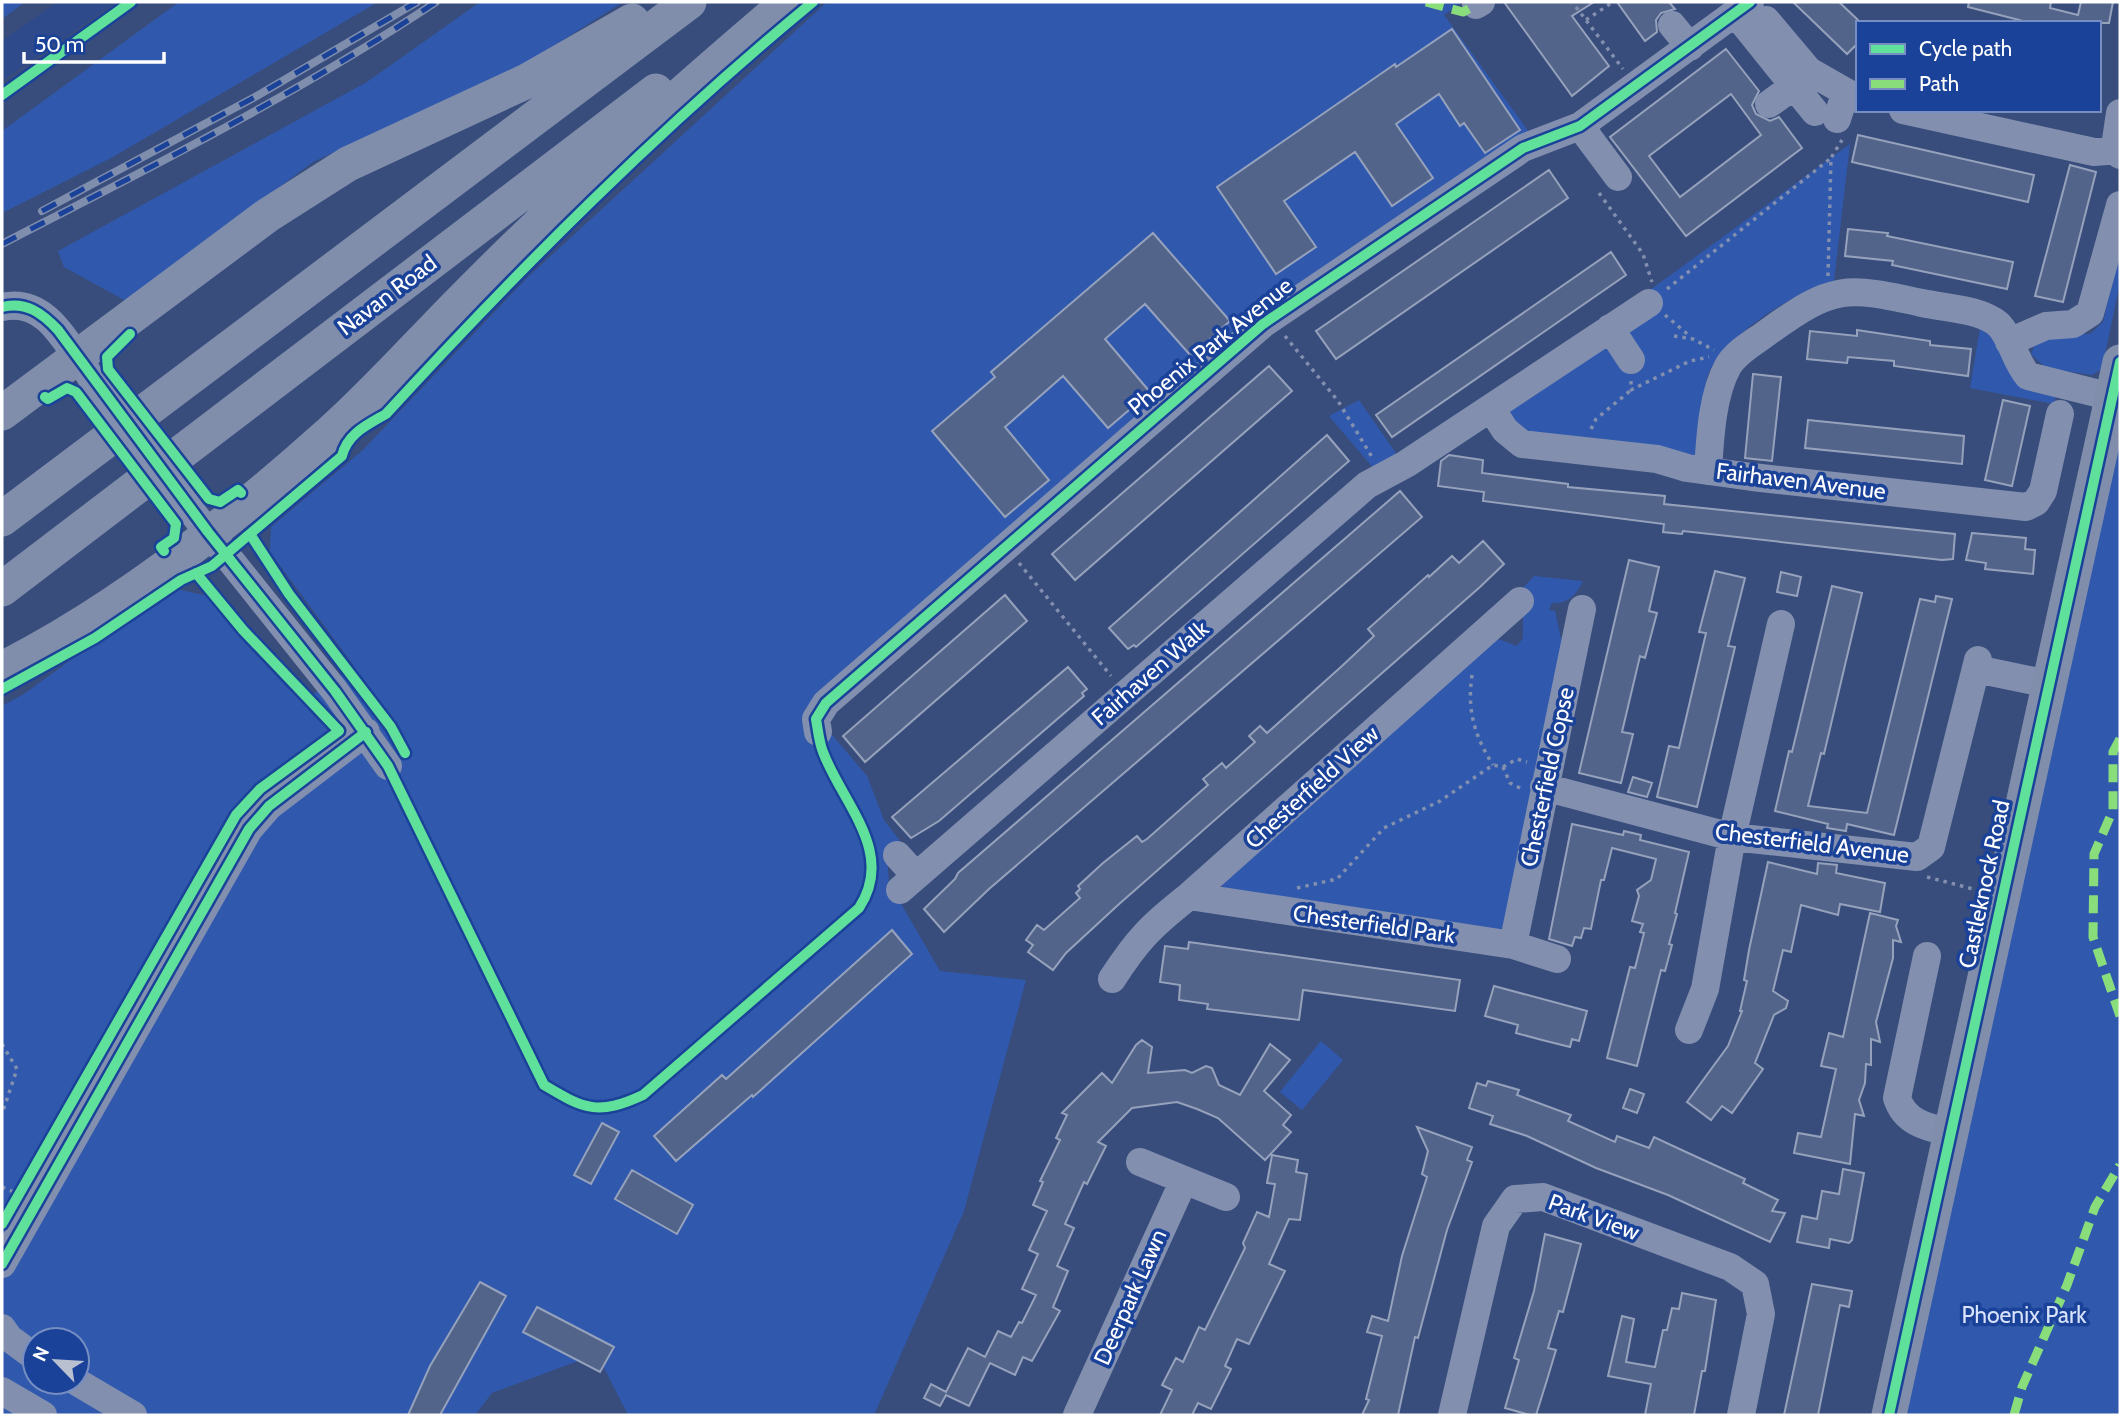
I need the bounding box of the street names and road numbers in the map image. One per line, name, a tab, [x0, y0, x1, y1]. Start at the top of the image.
street label: Navan Road	[332, 249, 442, 341]
street label: Phoenix Park Avenue	[1122, 271, 1298, 421]
street label: Fairhaven Avenue	[1715, 457, 1888, 505]
street label: Fairhaven Walk	[1086, 614, 1215, 731]
street label: Chesterfield Copse	[1514, 684, 1580, 869]
street label: Chesterfield View	[1239, 719, 1385, 854]
street label: Castleknock Road	[1953, 797, 2015, 971]
street label: Chesterfield Avenue	[1713, 817, 1911, 869]
street label: Chesterfield Park	[1291, 899, 1458, 949]
street label: Park View	[1545, 1188, 1644, 1247]
street label: Deerpark Lawn	[1088, 1225, 1172, 1369]

